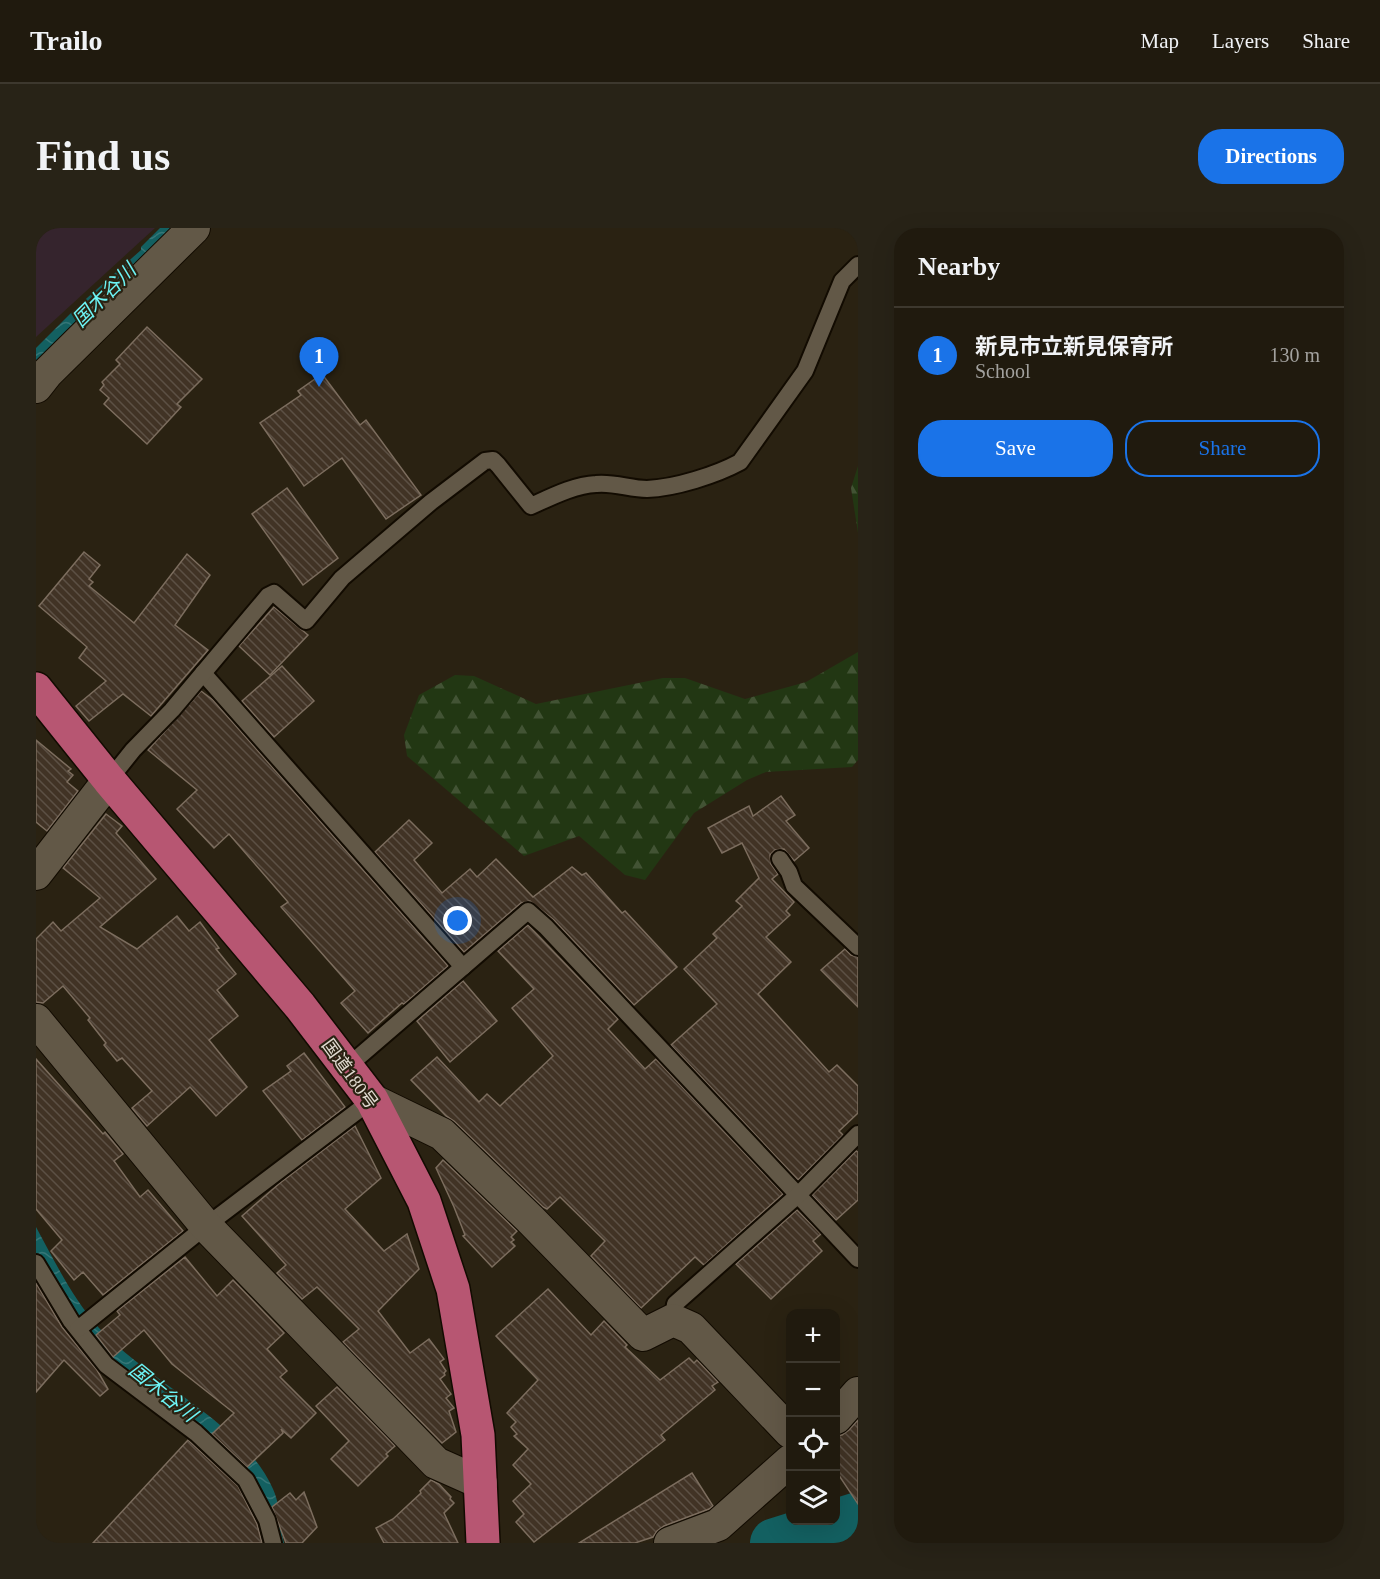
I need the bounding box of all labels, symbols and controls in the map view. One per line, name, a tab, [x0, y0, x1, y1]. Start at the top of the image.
text: Trailo	[30, 25, 103, 56]
text: Map	[1141, 29, 1179, 53]
text: Layers	[1212, 29, 1269, 53]
text: Share	[1302, 29, 1350, 53]
button: Directions	[1198, 129, 1344, 184]
text: Find us	[36, 133, 170, 179]
text: Nearby	[918, 252, 1000, 281]
water label: 国木谷川	[68, 258, 141, 331]
text: 新見市立新見保育所	[975, 334, 1173, 359]
pin: 1	[300, 338, 338, 387]
text: 1	[933, 344, 943, 366]
text: 130 m	[1269, 344, 1320, 366]
text: School	[975, 360, 1031, 382]
button: Save	[918, 420, 1113, 477]
button: Share	[1125, 420, 1320, 477]
your location	[443, 906, 472, 935]
street label: 国道180号	[318, 1035, 382, 1113]
map controls	[786, 1309, 840, 1525]
button: +	[786, 1309, 840, 1363]
water label: 国木谷川	[125, 1358, 203, 1427]
button: −	[786, 1363, 840, 1417]
button: locate	[786, 1417, 840, 1471]
button: layers	[786, 1471, 840, 1525]

